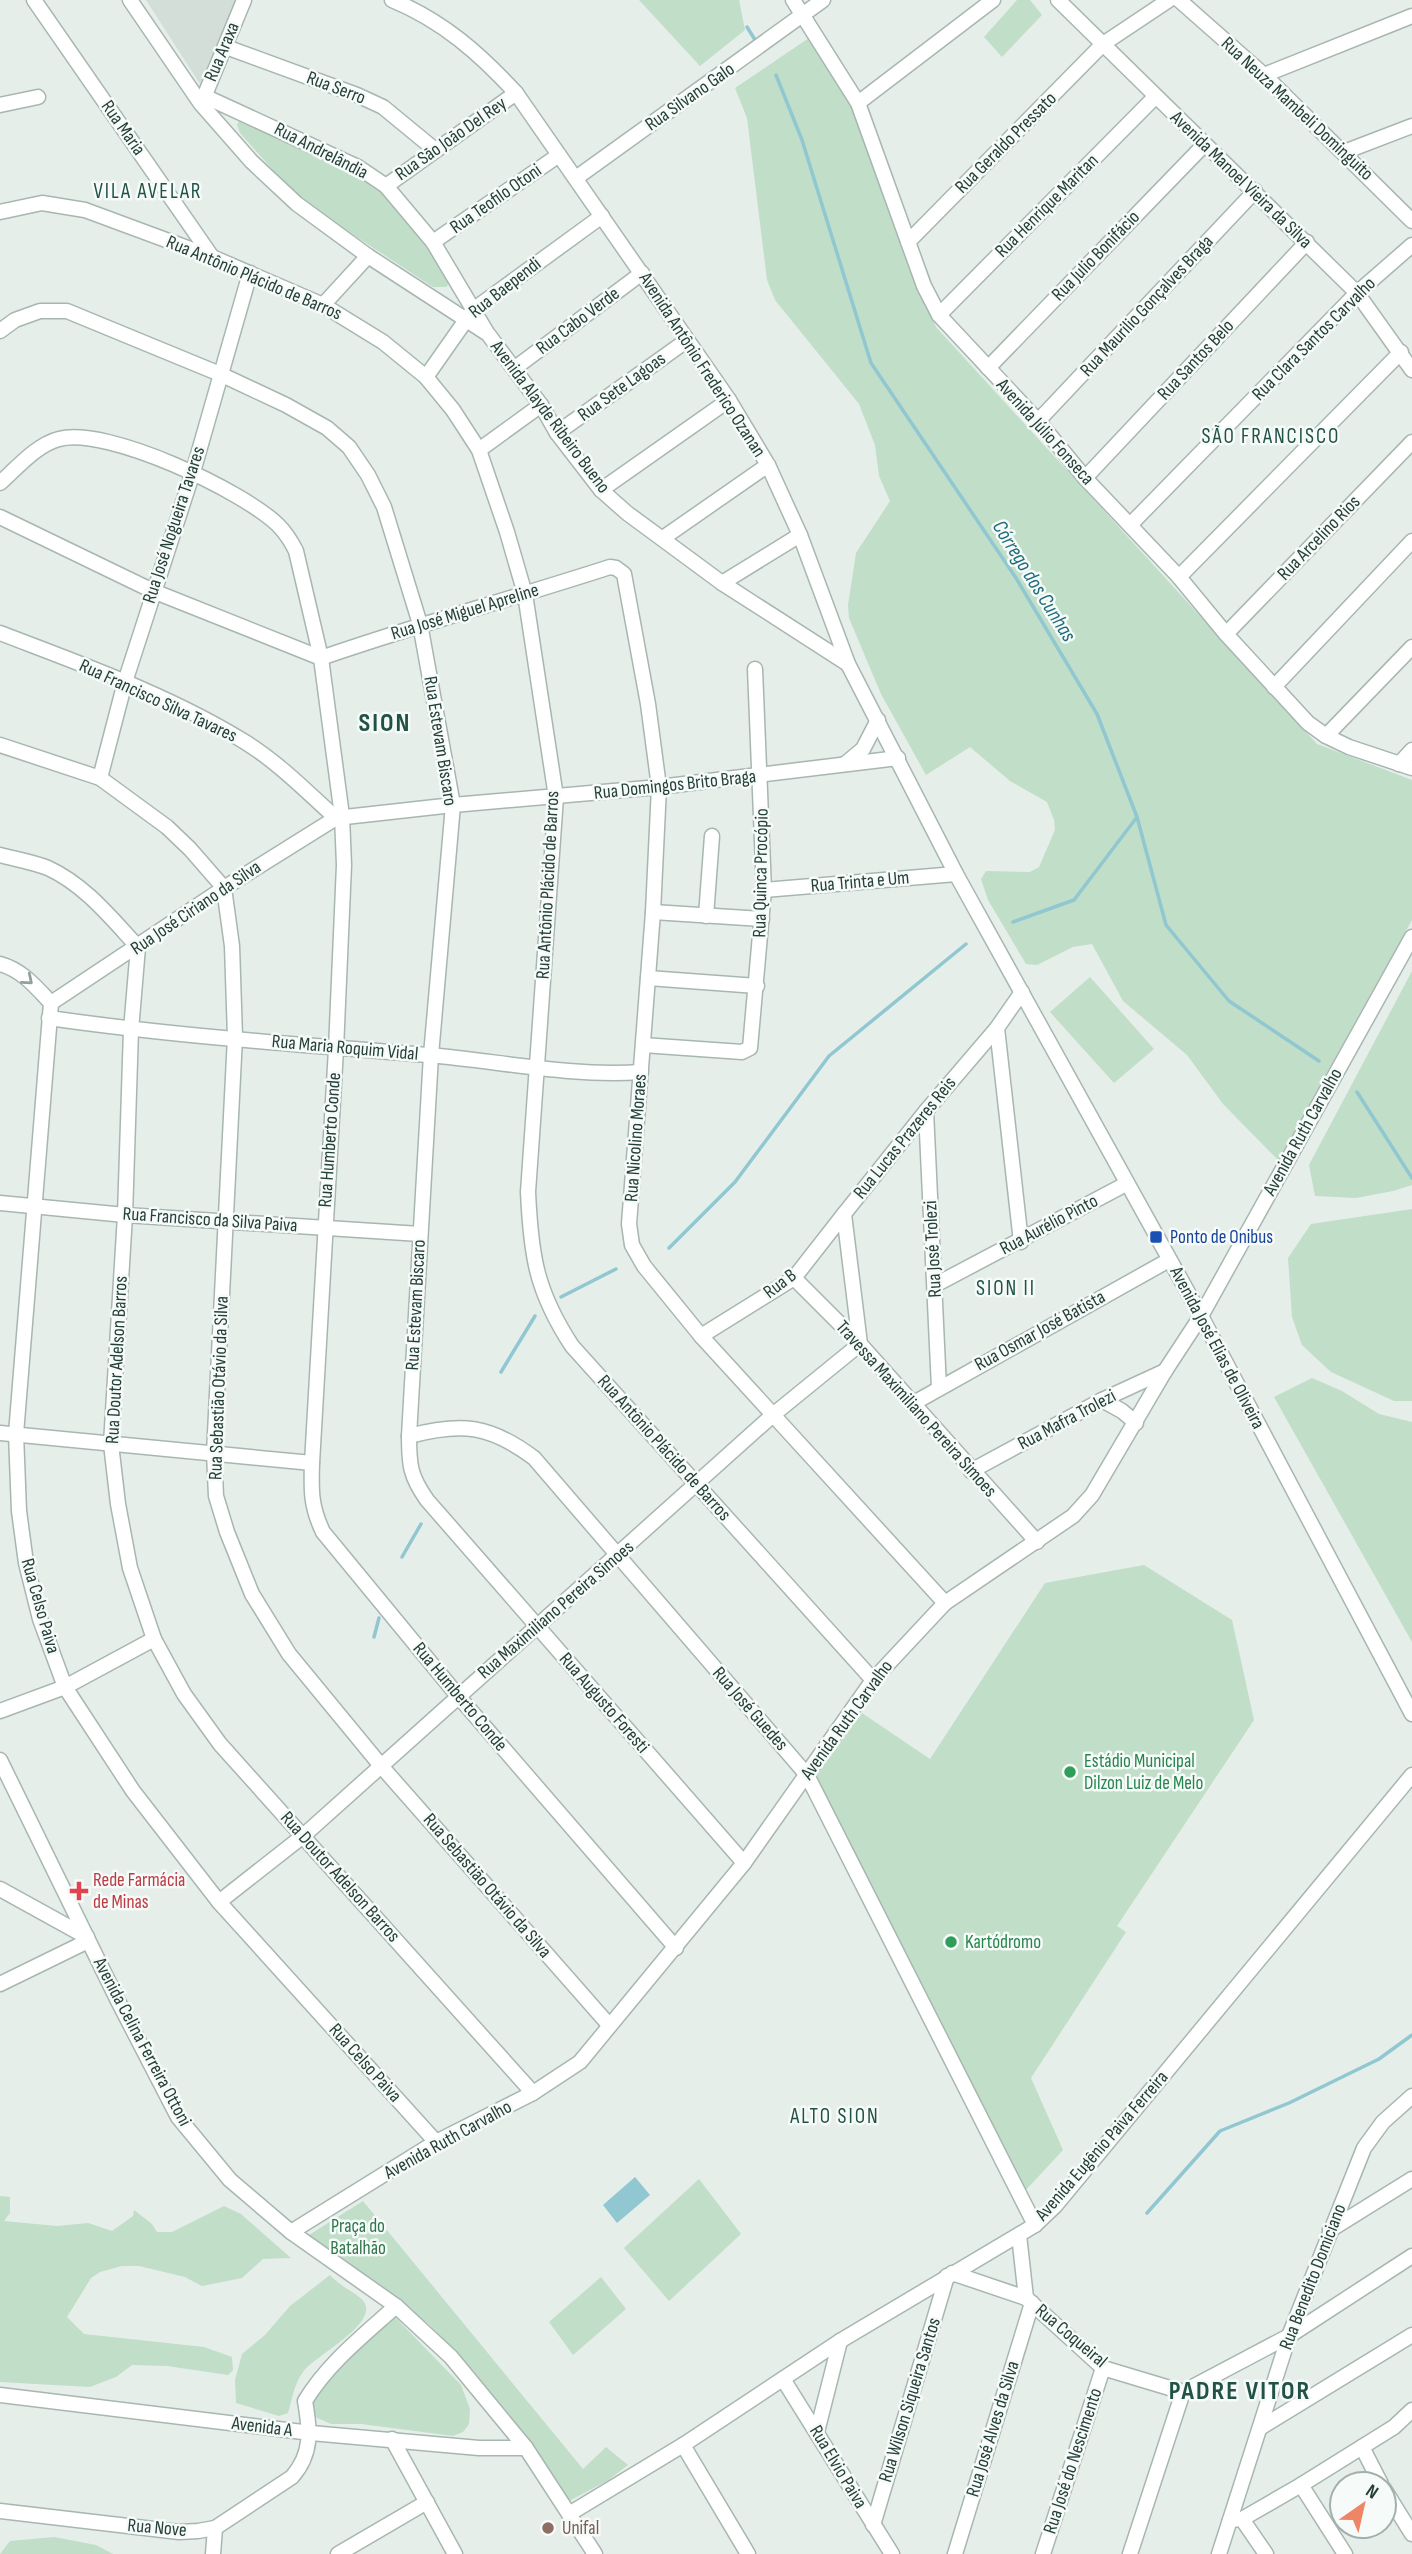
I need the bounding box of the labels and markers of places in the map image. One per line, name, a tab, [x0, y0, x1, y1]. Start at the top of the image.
place label: Ponto de Onibus	[1170, 1226, 1273, 1249]
marker: Ponto de Onibus	[1148, 1229, 1164, 1245]
place label: Estádio Municipal Dilzon Luiz de Melo	[1084, 1750, 1203, 1795]
marker: Estádio Municipal Dilzon Luiz de Melo	[1062, 1764, 1078, 1780]
place label: Rede Farmácia de Minas	[93, 1869, 185, 1914]
marker: Rede Farmácia de Minas	[71, 1883, 87, 1899]
place label: Kartódromo	[965, 1931, 1041, 1954]
marker: Kartódromo	[943, 1934, 959, 1950]
place label: Unifal	[562, 2517, 599, 2540]
marker: Unifal	[540, 2520, 556, 2536]

